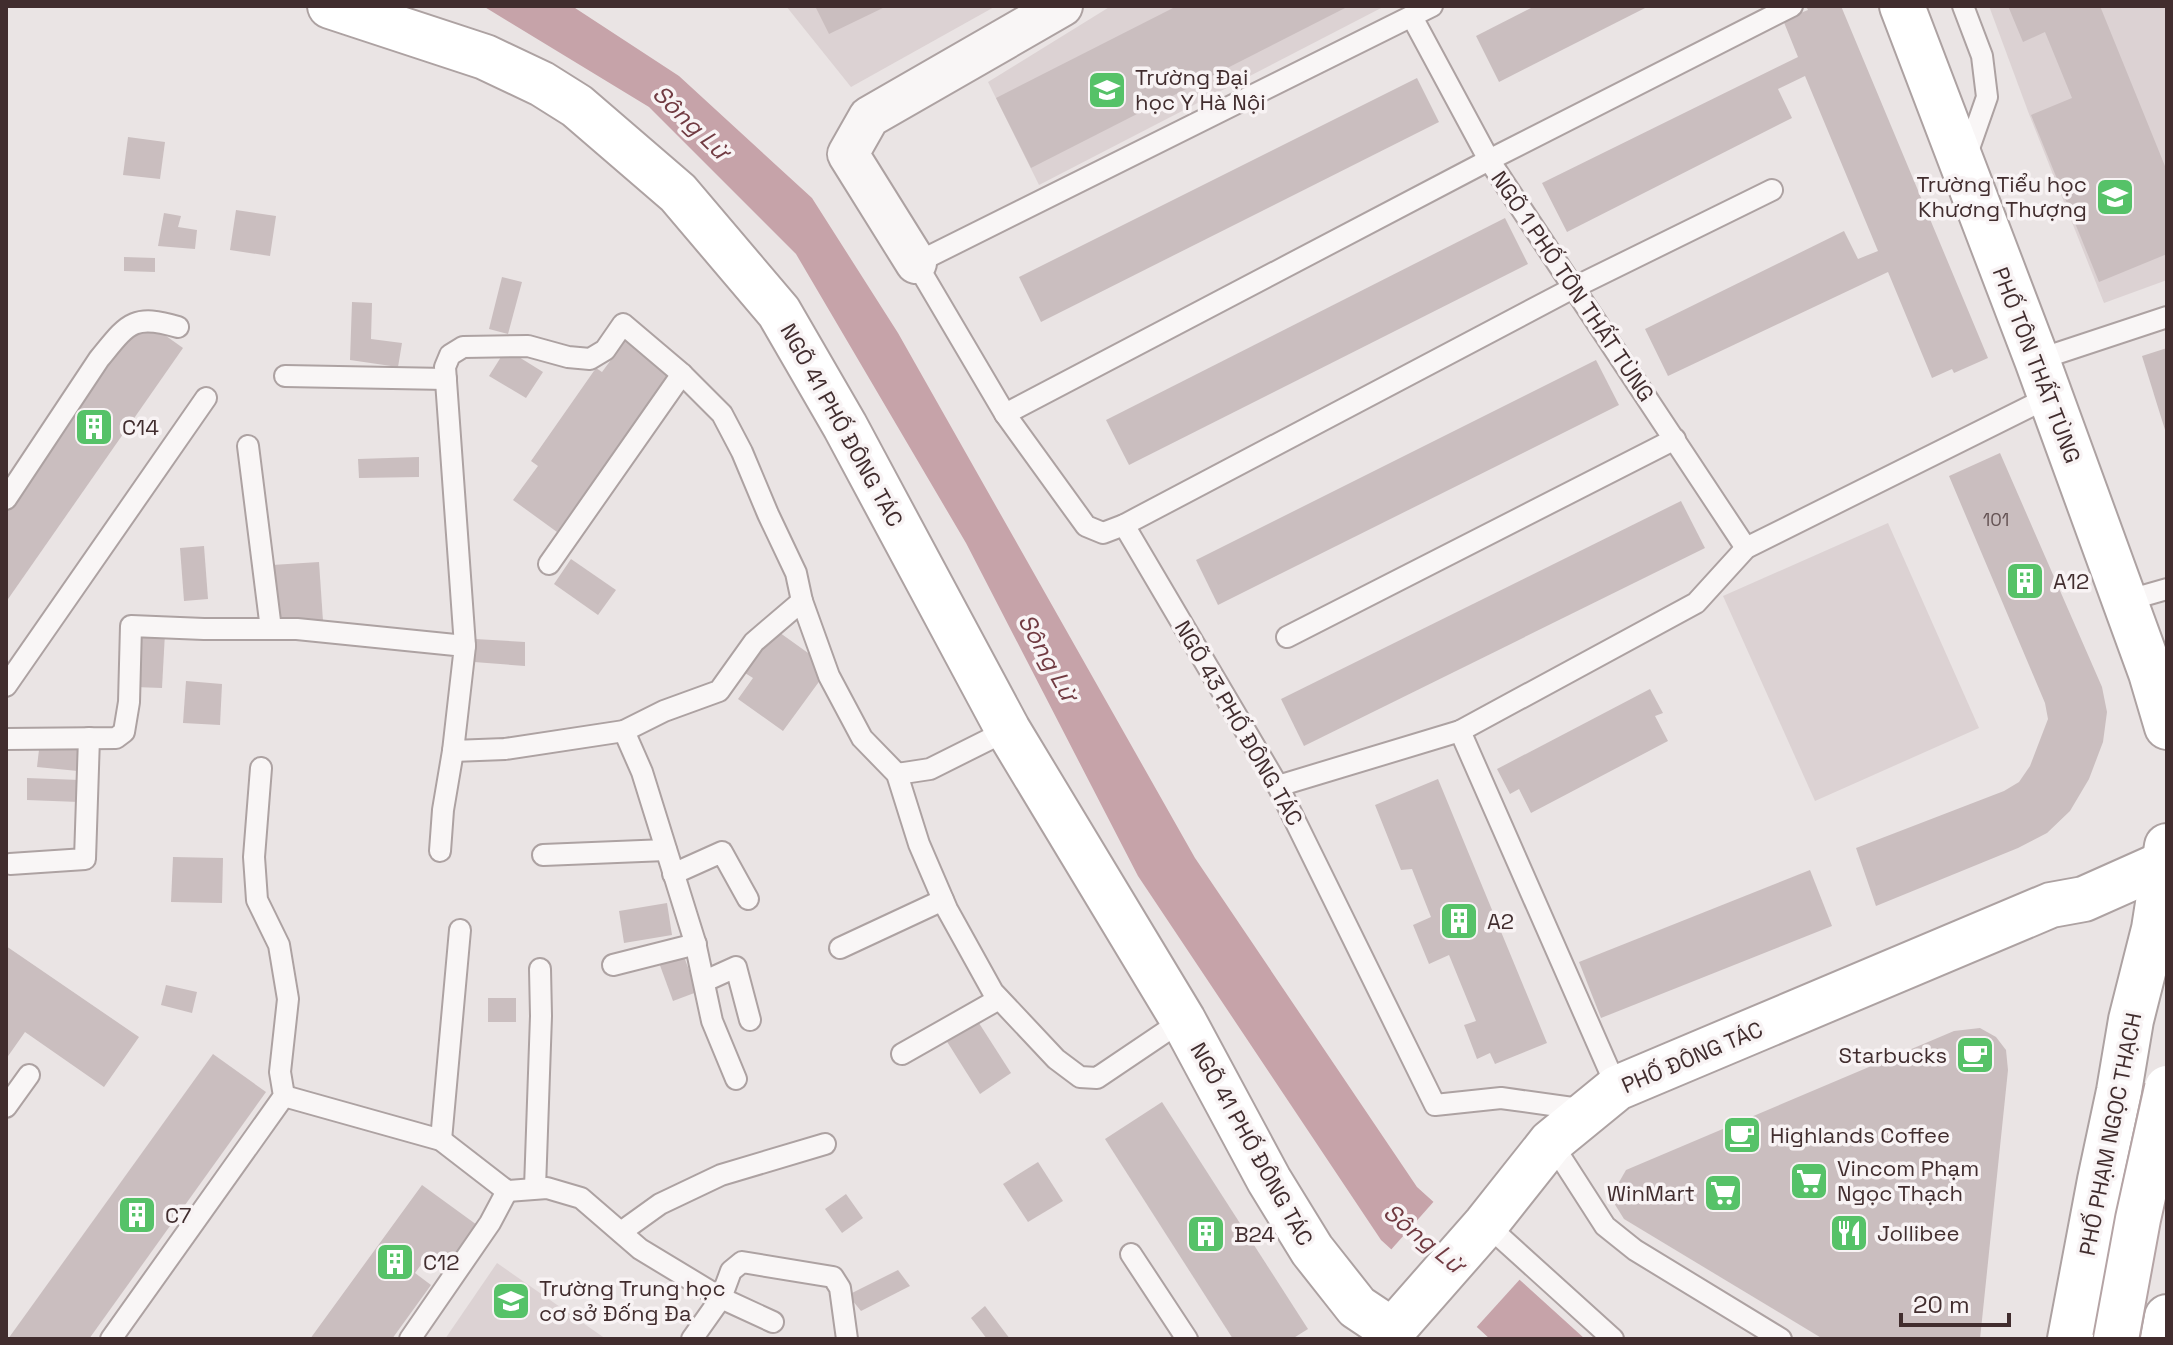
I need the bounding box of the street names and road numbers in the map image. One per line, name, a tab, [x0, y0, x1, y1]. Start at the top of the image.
street label: NGÕ 1 PHỐ TÔN THẤT TÙNG	[1485, 165, 1661, 407]
street label: PHỐ TÔN THẤT TÙNG	[1987, 263, 2087, 467]
street label: NGÕ 41 PHỐ ĐÔNG TÁC	[774, 318, 910, 532]
street label: NGÕ 43 PHỐ ĐÔNG TÁC	[1169, 615, 1309, 831]
street label: PHỐ PHẠM NGỌC THẠCH	[2073, 1010, 2147, 1258]
street label: PHỐ ĐÔNG TÁC	[1617, 1015, 1767, 1099]
street label: NGÕ 41 PHỐ ĐÔNG TÁC	[1184, 1037, 1320, 1251]

